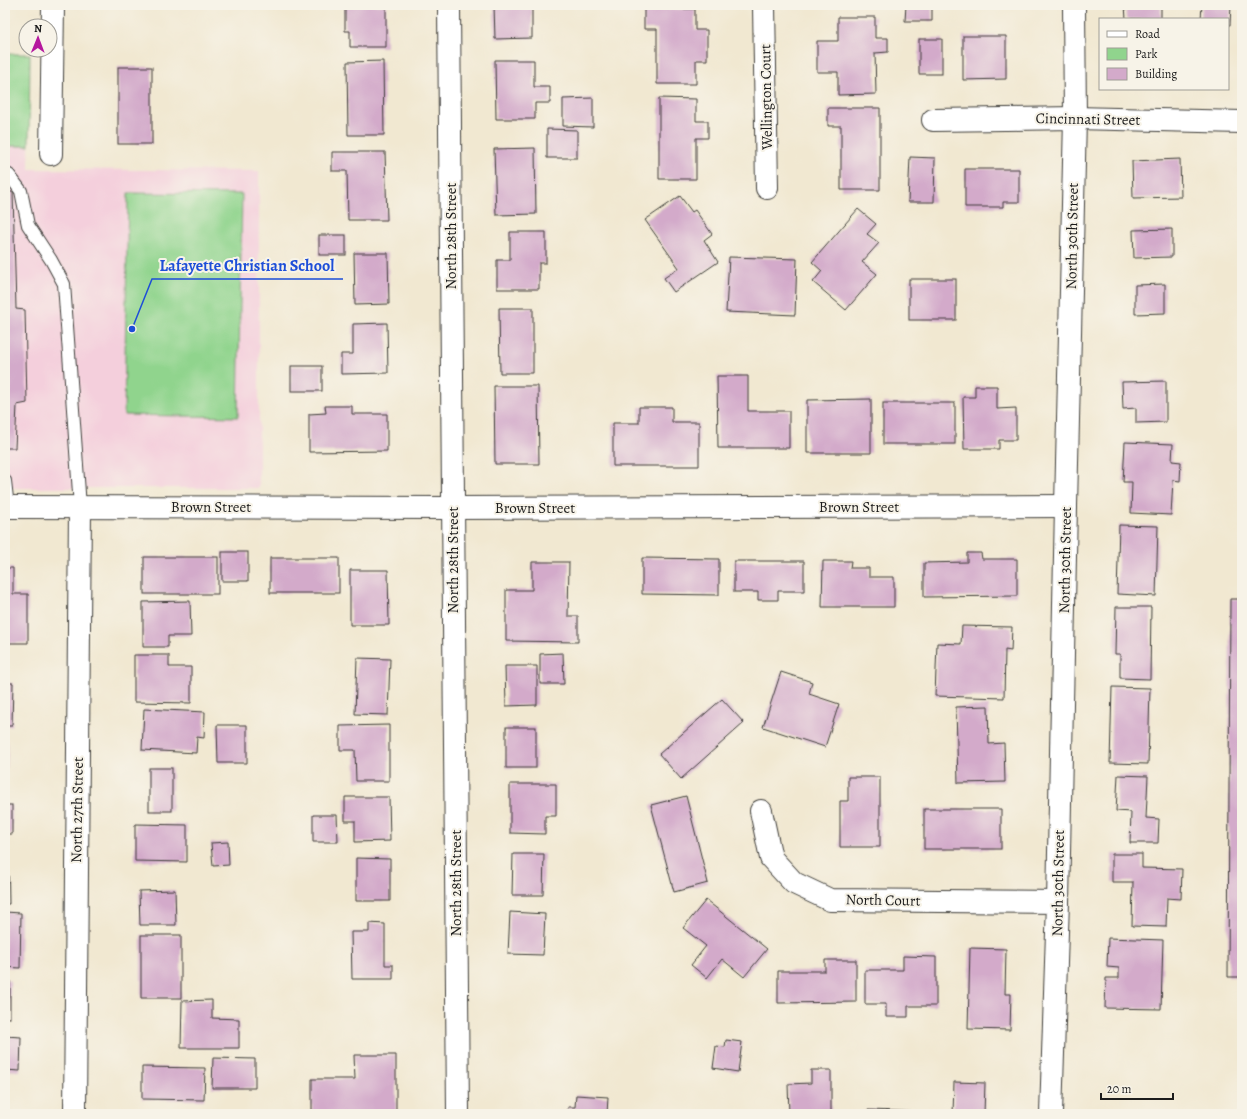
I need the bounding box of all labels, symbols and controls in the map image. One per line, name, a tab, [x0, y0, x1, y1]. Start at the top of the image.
north arrow	[18, 18, 58, 58]
legend	[1099, 18, 1229, 90]
text: N	[34, 21, 42, 36]
text: Road	[1135, 26, 1161, 42]
street label: Wellington Court	[755, 44, 777, 151]
text: Park	[1135, 46, 1158, 62]
text: Building	[1135, 66, 1177, 82]
street label: Cincinnati Street	[1036, 108, 1141, 130]
street label: North 30th Street	[1061, 182, 1083, 290]
street label: North 28th Street	[441, 183, 461, 289]
callout: Lafayette Christian School	[152, 251, 343, 279]
text: Lafayette Christian School	[160, 255, 335, 277]
street label: Brown Street	[171, 497, 251, 517]
street label: Brown Street	[819, 497, 899, 517]
street label: Brown Street	[495, 498, 575, 518]
street label: North 30th Street	[1054, 506, 1076, 614]
street label: North 28th Street	[443, 507, 463, 613]
street label: North 27th Street	[66, 757, 88, 863]
street label: North 30th Street	[1047, 829, 1069, 937]
street label: North 28th Street	[446, 830, 466, 936]
street label: North Court	[845, 889, 921, 911]
scale bar	[1101, 1075, 1173, 1101]
text: 20 m	[1107, 1081, 1131, 1097]

